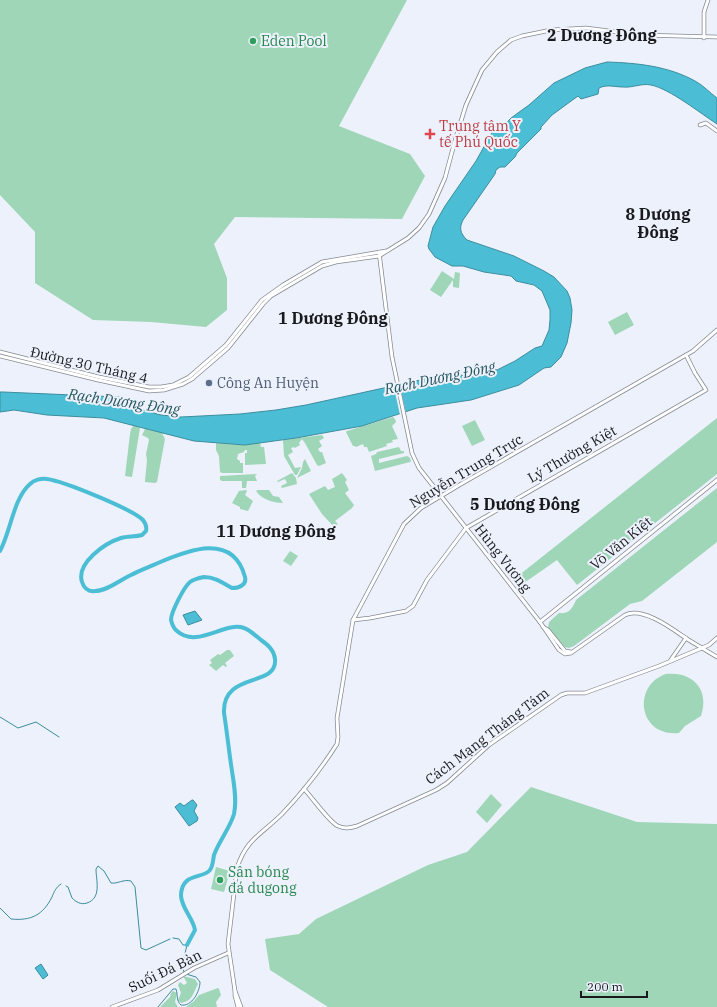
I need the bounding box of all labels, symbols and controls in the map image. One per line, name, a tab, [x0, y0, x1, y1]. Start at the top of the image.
district label: 2 Dương Đông	[547, 25, 658, 45]
place label: Eden Pool	[261, 32, 327, 50]
marker: Eden Pool	[248, 36, 258, 46]
place label: Trung tâm Y tế Phú Quốc	[439, 117, 521, 151]
marker: Trung tâm Y tế Phú Quốc	[424, 128, 436, 140]
district label: 8 Dương Đông	[626, 204, 691, 242]
district label: 1 Dương Đông	[278, 308, 389, 328]
street label: Đường 30 Tháng 4	[28, 343, 150, 387]
water label: Rạch Dương Đông	[382, 356, 498, 399]
place label: Công An Huyện	[217, 374, 319, 392]
marker: Công An Huyện	[204, 378, 214, 388]
water label: Rạch Dương Đông	[66, 384, 182, 419]
street label: Lý Thường Kiệt	[524, 421, 620, 487]
street label: Nguyễn Trung Trực	[406, 430, 526, 512]
district label: 5 Dương Đông	[470, 494, 581, 514]
street label: Võ Văn Kiệt	[586, 512, 656, 573]
street label: Hùng Vương	[471, 520, 535, 596]
district label: 11 Dương Đông	[216, 521, 336, 541]
street label: Cách Mạng Tháng Tám	[422, 684, 552, 788]
place label: Sân bóng đá dugong	[228, 863, 297, 897]
marker: Sân bóng đá dugong	[215, 875, 225, 885]
street label: Suối Đá Bàn	[125, 946, 205, 996]
scale bar	[581, 973, 647, 999]
text: 200 m	[587, 979, 623, 994]

